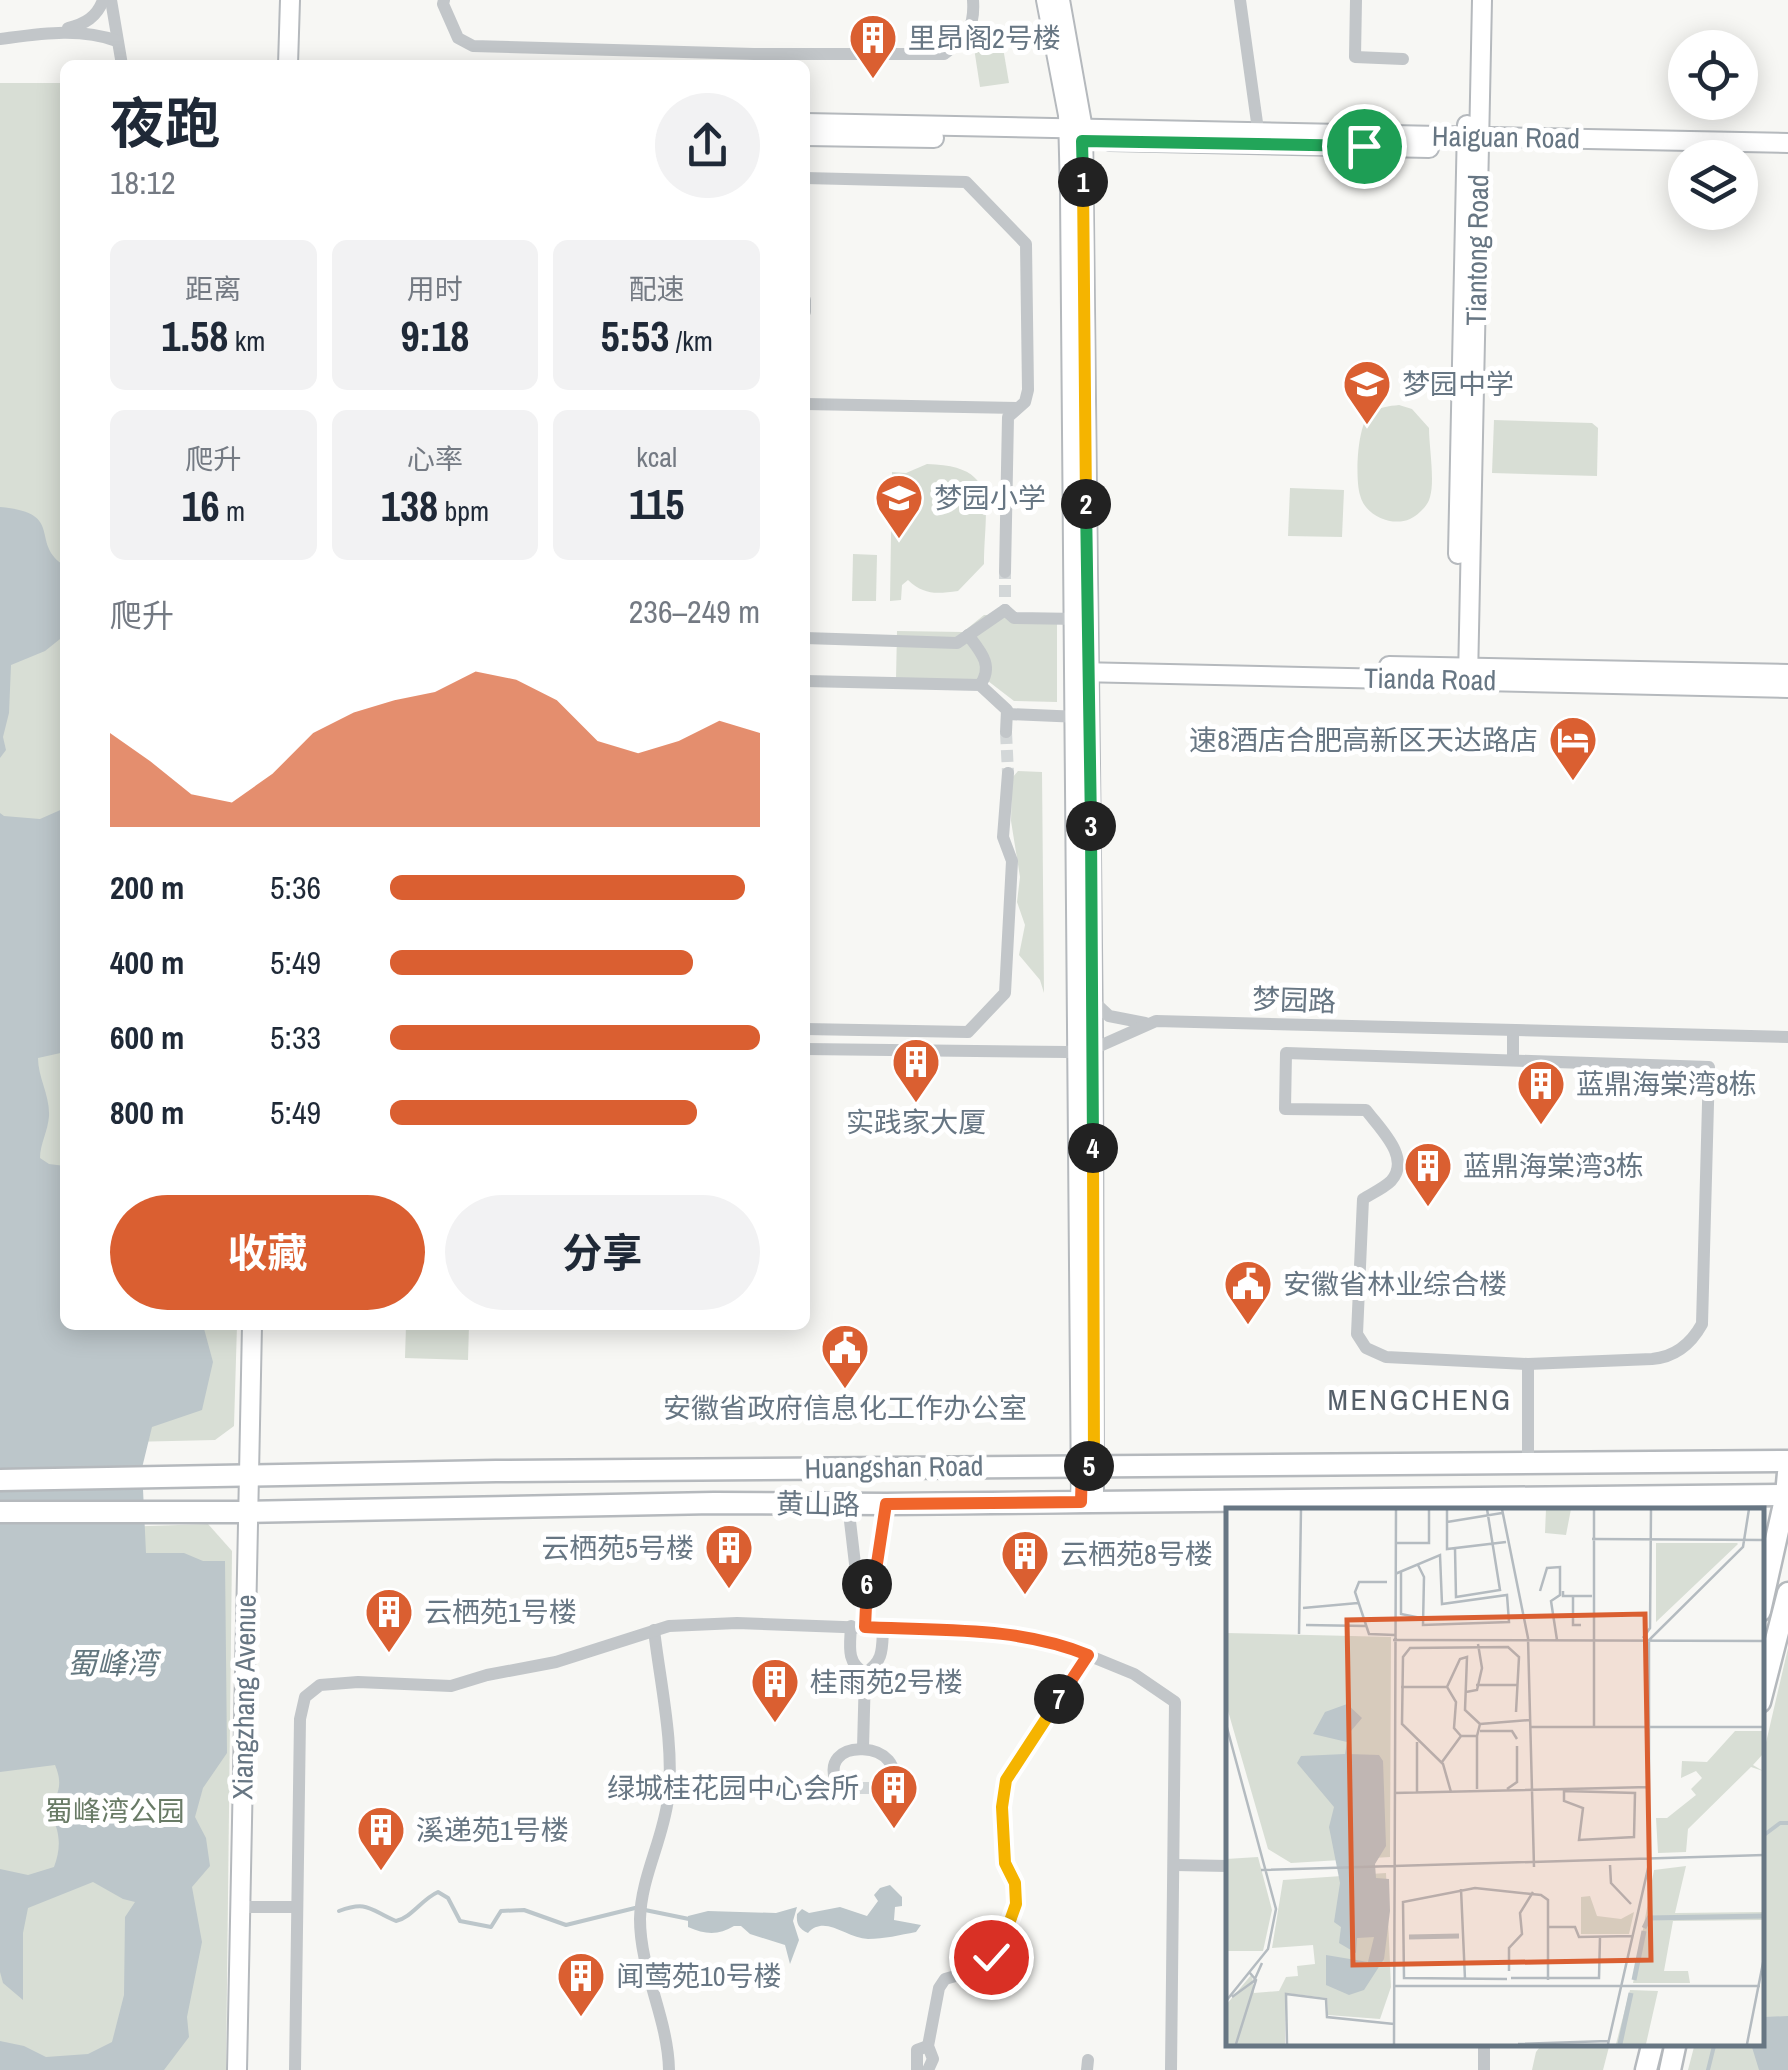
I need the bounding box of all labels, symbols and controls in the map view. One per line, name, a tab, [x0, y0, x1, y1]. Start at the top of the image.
building icon: 里昂阁2号楼	[847, 12, 899, 80]
place label: 里昂阁2号楼	[908, 19, 1061, 57]
map controls	[1668, 30, 1758, 230]
button: locate	[1668, 30, 1758, 120]
text: 夜跑	[110, 86, 220, 160]
button: share	[655, 93, 760, 198]
pin	[1322, 104, 1407, 189]
street label: Haiguan Road	[1432, 117, 1580, 157]
icon: arrive	[1337, 119, 1392, 174]
button: layers	[1668, 140, 1758, 230]
pin: 1	[1058, 157, 1108, 207]
text: 18:12	[110, 161, 176, 204]
text: 1	[1077, 163, 1089, 201]
street label: Tiantong Road	[1457, 174, 1497, 326]
text: 距离	[185, 270, 241, 308]
text: 用时	[407, 270, 463, 308]
text: 配速	[629, 270, 685, 308]
text: 1.58	[161, 308, 228, 364]
text: 9:18	[401, 308, 469, 364]
text: 5:53	[601, 308, 669, 364]
text: km	[228, 322, 265, 360]
text: /km	[669, 322, 713, 360]
school or university icon: 梦园中学	[1341, 358, 1393, 426]
place label: 梦园中学	[1402, 365, 1514, 403]
text: kcal	[636, 438, 677, 476]
text: 爬升	[185, 440, 241, 478]
text: 心率	[407, 440, 463, 478]
school or university icon: 梦园小学	[873, 472, 925, 540]
text: 115	[629, 476, 684, 532]
text: 16	[181, 478, 220, 534]
text: 138	[381, 478, 438, 534]
place label: 梦园小学	[934, 479, 1046, 517]
pin: 2	[1061, 479, 1111, 529]
text: 2	[1080, 485, 1092, 523]
text: m	[220, 492, 245, 530]
text: bpm	[438, 492, 489, 530]
text: 236–249 m	[629, 590, 760, 633]
text: 爬升	[110, 594, 174, 637]
street label: Tianda Road	[1364, 659, 1496, 699]
hotel icon: 速8酒店合肥高新区天达路店	[1547, 714, 1599, 782]
place label: 速8酒店合肥高新区天达路店	[1189, 721, 1538, 759]
pin: 3	[1066, 801, 1116, 851]
text: 3	[1085, 807, 1097, 845]
text: 200 m	[110, 866, 184, 909]
text: 5:36	[270, 866, 321, 909]
text: 400 m	[110, 941, 184, 984]
text: 5:49	[270, 941, 321, 984]
street label: 梦园路	[1251, 980, 1337, 1020]
text: 600 m	[110, 1016, 184, 1059]
text: 5:33	[270, 1016, 321, 1059]
building icon: 实践家大厦	[890, 1036, 942, 1104]
building icon: 蓝鼎海棠湾8栋	[1515, 1058, 1567, 1126]
place label: 蓝鼎海棠湾8栋	[1576, 1065, 1757, 1103]
text: 800 m	[110, 1091, 184, 1134]
text: 5:49	[270, 1091, 321, 1134]
place label: 实践家大厦	[846, 1103, 986, 1141]
pin: 4	[1068, 1123, 1118, 1173]
text: 4	[1087, 1129, 1099, 1167]
building icon: 蓝鼎海棠湾3栋	[1402, 1140, 1454, 1208]
place label: 蓝鼎海棠湾3栋	[1463, 1147, 1644, 1185]
button: 收藏	[110, 1195, 425, 1310]
button: 分享	[445, 1195, 760, 1310]
public building icon: 安徽省林业综合楼	[1222, 1258, 1274, 1326]
place label: 安徽省林业综合楼	[1283, 1265, 1507, 1303]
public building icon: 安徽省政府信息化工作办公室	[819, 1322, 871, 1390]
district label: MENGCHENG	[1327, 1379, 1513, 1419]
place label: 安徽省政府信息化工作办公室	[663, 1389, 1027, 1427]
pin: 5	[1064, 1441, 1114, 1491]
street label: Huangshan Road	[804, 1446, 984, 1488]
text: 5	[1083, 1447, 1095, 1485]
street label: 黄山路	[776, 1484, 860, 1524]
inset map	[1226, 1508, 1763, 2045]
building icon: 云栖苑5号楼	[703, 1522, 755, 1590]
building icon: 云栖苑8号楼	[999, 1528, 1051, 1596]
place label: 云栖苑5号楼	[541, 1529, 694, 1567]
place label: 云栖苑8号楼	[1060, 1535, 1213, 1573]
pin: 6	[842, 1559, 892, 1609]
text: 6	[861, 1565, 873, 1603]
building icon: 云栖苑1号楼	[363, 1586, 415, 1654]
place label: 云栖苑1号楼	[424, 1593, 577, 1631]
street label: Xiangzhang Avenue	[223, 1594, 265, 1800]
water label: 蜀峰湾	[67, 1643, 162, 1683]
building icon: 桂雨苑2号楼	[749, 1656, 801, 1724]
place label: 桂雨苑2号楼	[810, 1663, 963, 1701]
pin: 7	[1034, 1674, 1084, 1724]
text: 7	[1053, 1680, 1065, 1718]
building icon: 绿城桂花园中心会所	[868, 1762, 920, 1830]
place label: 绿城桂花园中心会所	[607, 1769, 859, 1807]
park label: 蜀峰湾公园	[45, 1792, 185, 1830]
building icon: 溪递苑1号楼	[355, 1804, 407, 1872]
place label: 溪递苑1号楼	[416, 1811, 569, 1849]
pin	[949, 1915, 1034, 2000]
icon: check	[964, 1930, 1019, 1985]
building icon: 闻莺苑10号楼	[555, 1950, 607, 2018]
place label: 闻莺苑10号楼	[616, 1957, 782, 1995]

